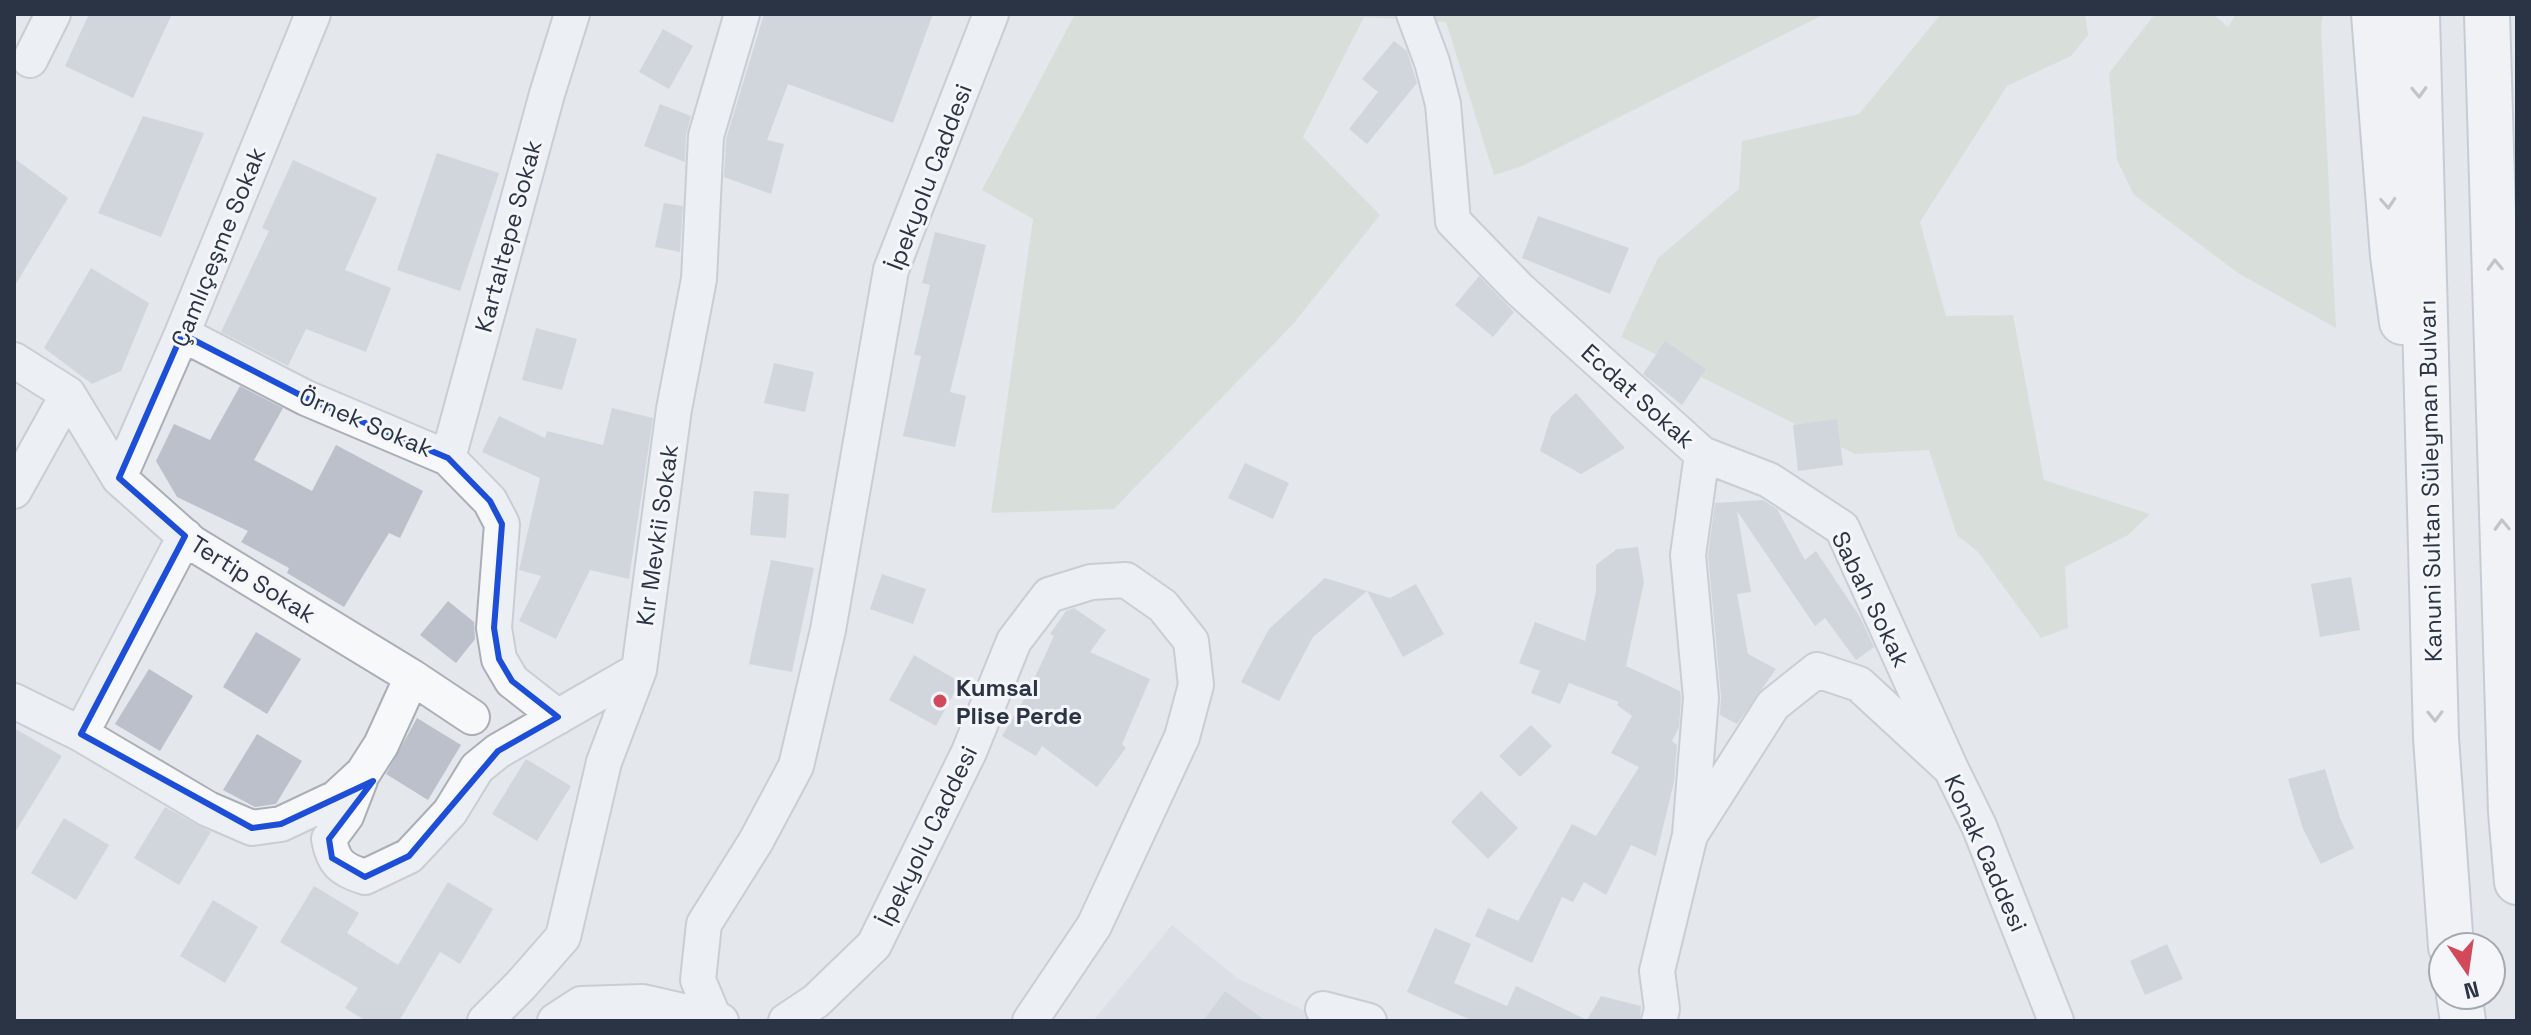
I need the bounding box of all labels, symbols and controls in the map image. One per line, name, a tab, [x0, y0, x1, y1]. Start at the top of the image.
street label: İpekyolu Caddesi	[879, 79, 979, 275]
one-way arrow	[2411, 86, 2428, 99]
street label: Kartaltepe Sokak	[467, 136, 549, 335]
street label: Çamlıçeşme Sokak	[164, 143, 272, 351]
one-way arrow	[2380, 197, 2397, 210]
one-way arrow	[2486, 258, 2503, 271]
street label: Kanuni Sultan Süleyman Bulvarı	[2411, 299, 2449, 663]
street label: Ecdat Sokak	[1575, 337, 1701, 455]
street label: Örnek Sokak	[295, 380, 437, 464]
street label: Kır Mevkii Sokak	[629, 442, 685, 628]
one-way arrow	[2494, 518, 2511, 531]
street label: Sabah Sokak	[1825, 526, 1917, 672]
street label: Tertip Sokak	[184, 528, 322, 630]
place label: Kumsal Plise Perde	[956, 672, 1082, 731]
marker: Kumsal Plise Perde	[931, 692, 949, 710]
one-way arrow	[2426, 710, 2444, 723]
street label: İpekyolu Caddesi	[870, 741, 984, 931]
street label: Konak Caddesi	[1937, 769, 2035, 937]
north arrow	[2427, 931, 2507, 1011]
text: N	[2461, 975, 2482, 1006]

